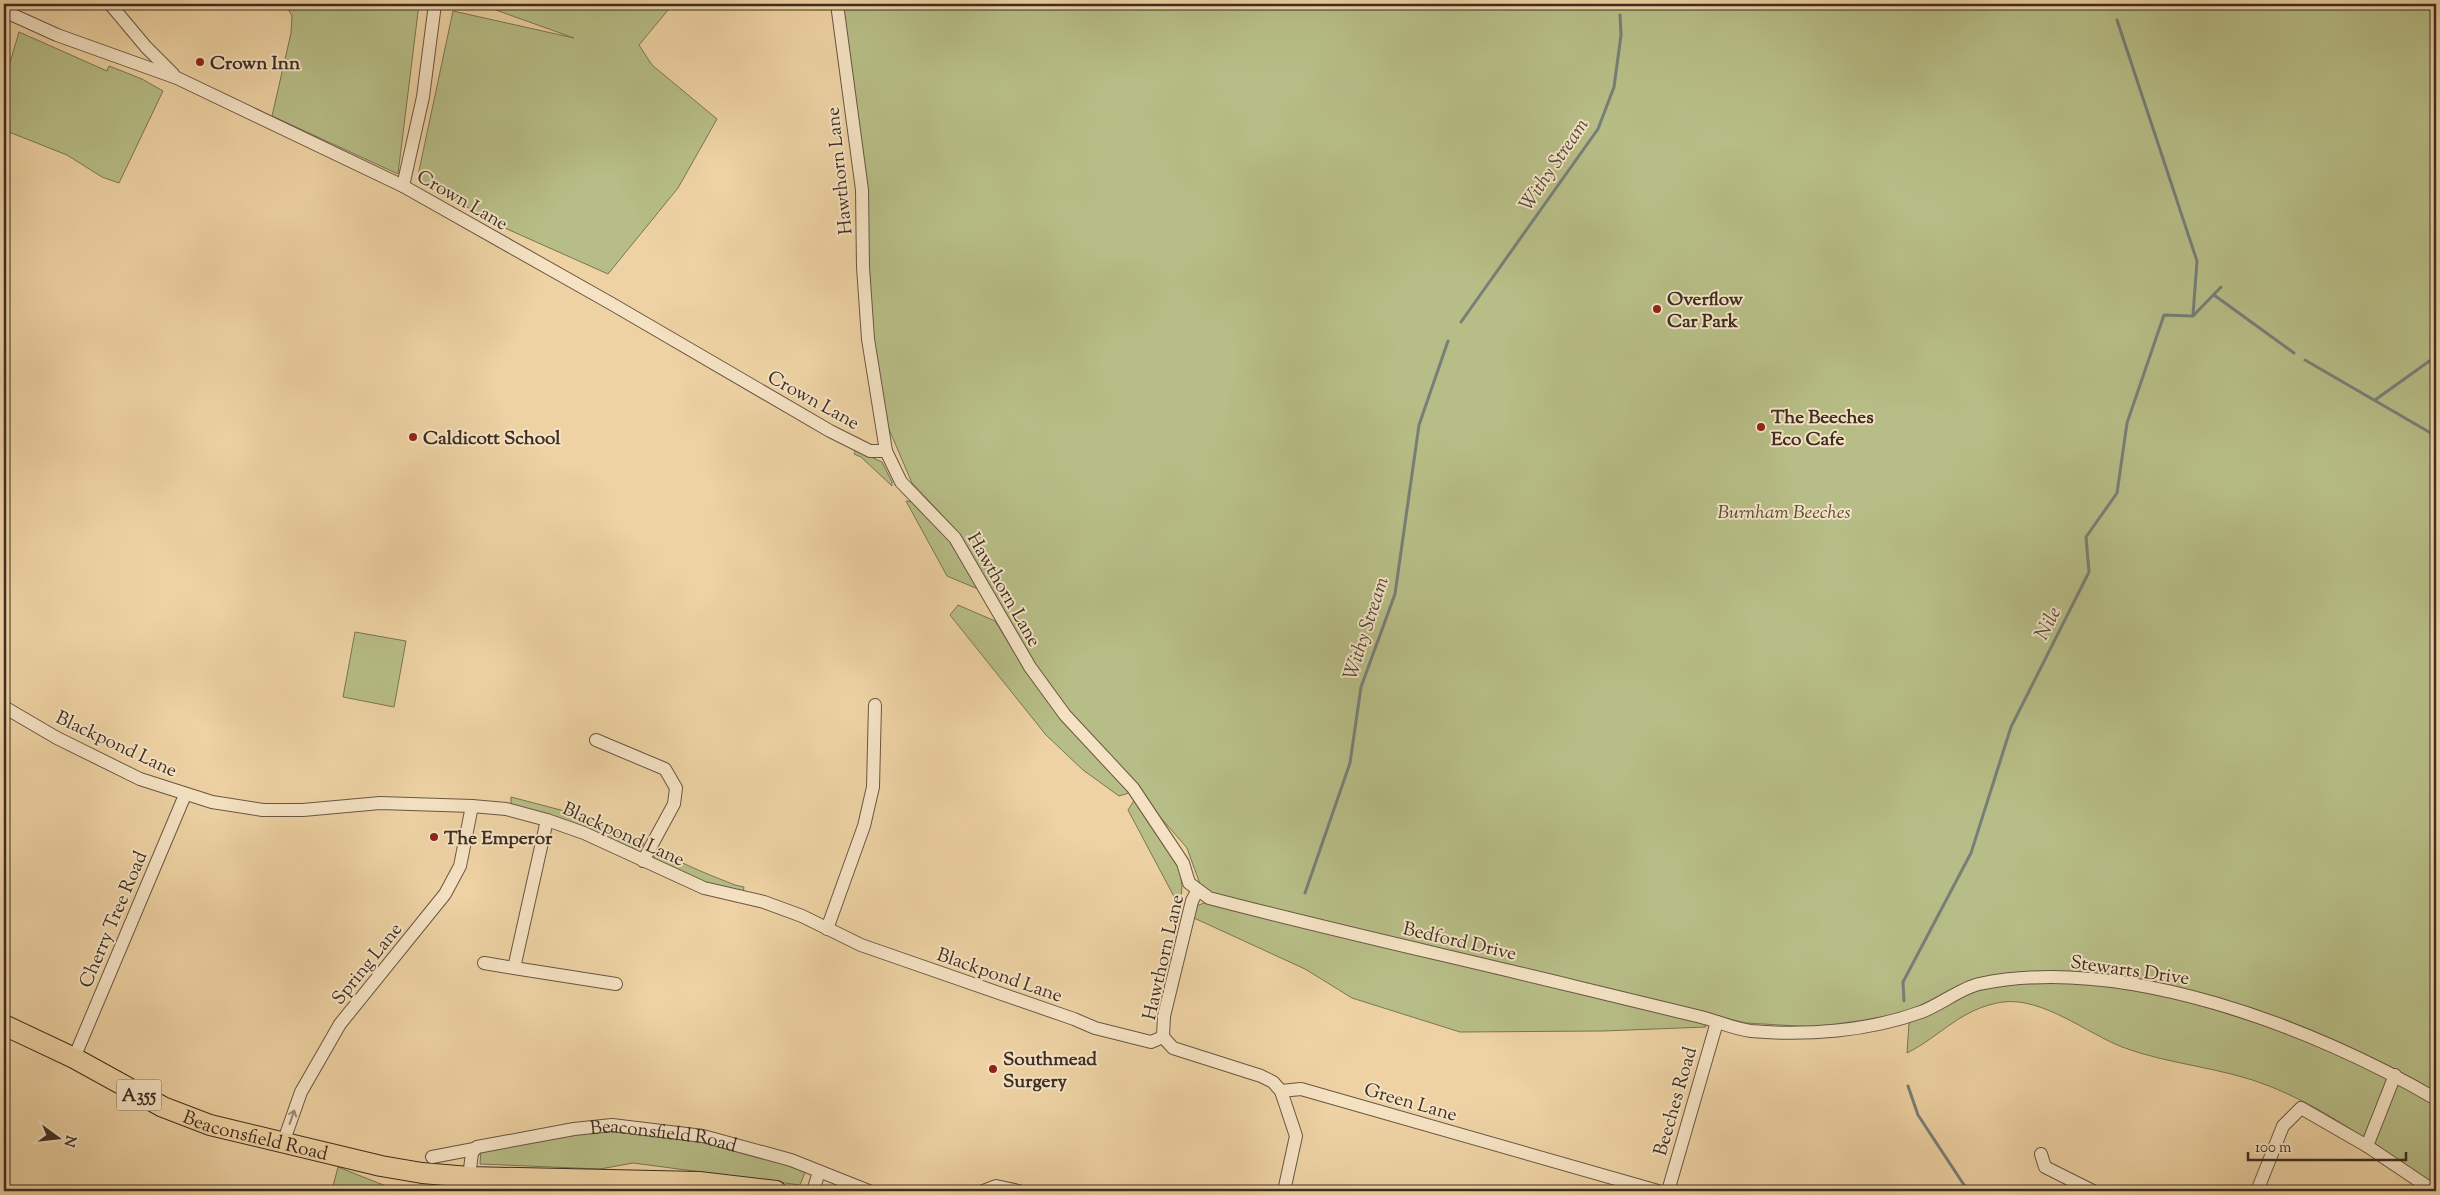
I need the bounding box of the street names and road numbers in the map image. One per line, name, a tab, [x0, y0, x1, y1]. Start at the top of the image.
street label: Hawthorn Lane	[820, 105, 861, 236]
street label: Crown Lane	[411, 164, 513, 238]
street label: Crown Lane	[762, 365, 864, 438]
street label: Hawthorn Lane	[959, 528, 1047, 653]
street label: Blackpond Lane	[51, 705, 181, 785]
street label: Blackpond Lane	[558, 796, 689, 874]
street label: Cherry Tree Road	[73, 847, 155, 993]
street label: Hawthorn Lane	[1137, 892, 1192, 1023]
street label: Bedford Drive	[1400, 916, 1519, 969]
street label: Spring Lane	[326, 918, 410, 1011]
street label: Blackpond Lane	[933, 942, 1066, 1011]
street label: Stewarts Drive	[2068, 950, 2191, 993]
street label: Beeches Road	[1648, 1044, 1705, 1159]
street label: Green Lane	[1361, 1077, 1460, 1130]
road number: A355	[116, 1080, 162, 1110]
street label: Beaconsfield Road	[178, 1105, 331, 1169]
street label: Beaconsfield Road	[589, 1114, 740, 1161]

